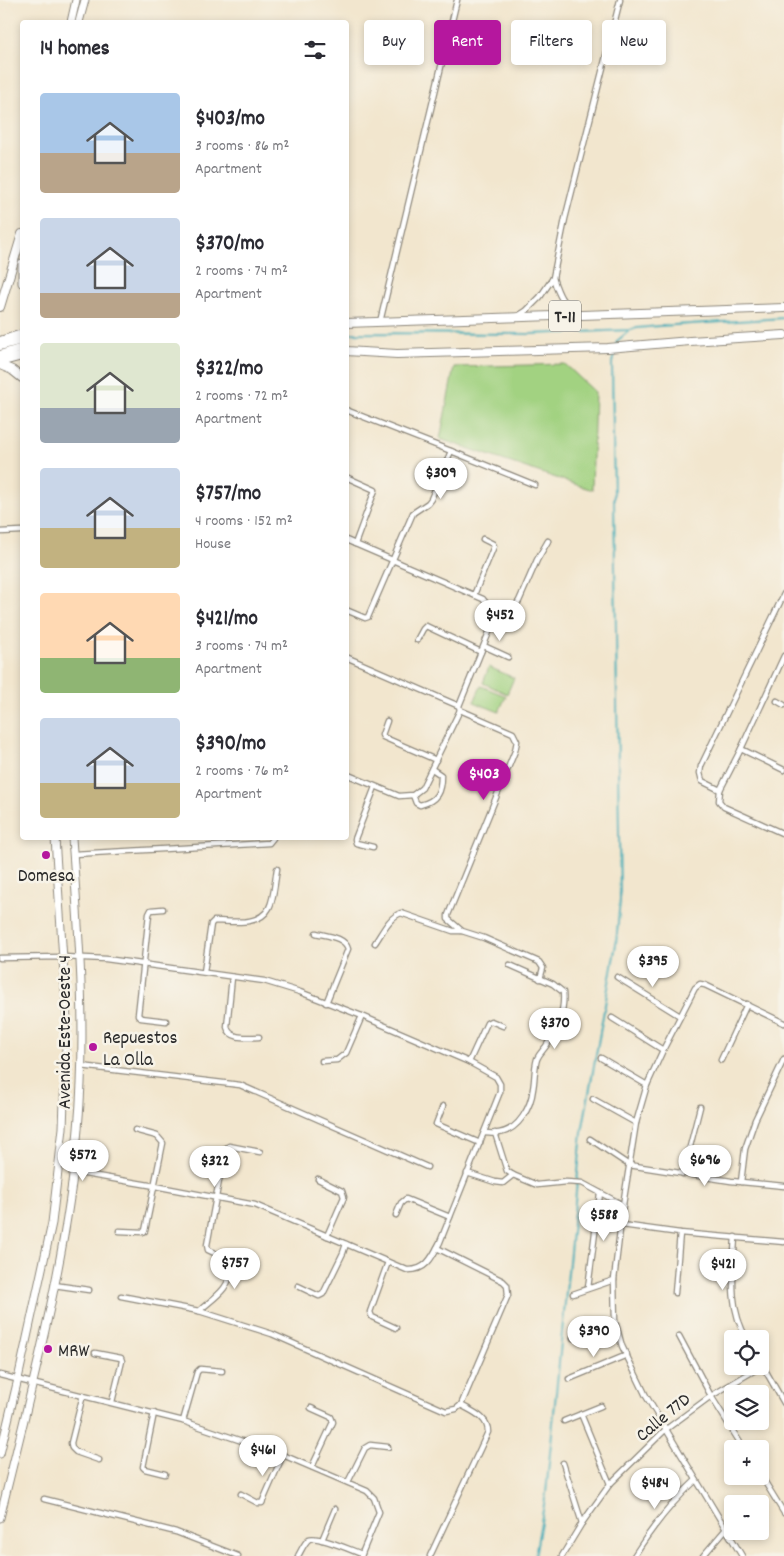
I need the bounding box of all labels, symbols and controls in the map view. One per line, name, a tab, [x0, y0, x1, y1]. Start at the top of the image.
chip: Buy	[364, 20, 424, 65]
chip: Rent	[434, 20, 501, 65]
chip: Filters	[511, 20, 592, 65]
chip: New	[602, 20, 666, 65]
text: 14 homes	[40, 35, 110, 65]
icon: filters	[301, 36, 329, 64]
text: $403/mo	[195, 105, 265, 135]
icon: home	[80, 113, 140, 173]
text: 3 rooms · 86 m²	[195, 135, 289, 158]
text: Apartment	[195, 158, 262, 181]
text: $370/mo	[195, 230, 264, 260]
icon: home	[80, 238, 140, 298]
text: 2 rooms · 74 m²	[195, 260, 288, 283]
text: Apartment	[195, 283, 262, 306]
road number: T-11	[549, 300, 581, 332]
text: $322/mo	[195, 355, 263, 385]
icon: home	[80, 363, 140, 423]
text: 2 rooms · 72 m²	[195, 385, 288, 408]
text: Apartment	[195, 408, 262, 431]
pin: $309	[411, 458, 471, 500]
text: $309	[425, 462, 457, 485]
text: $757/mo	[195, 480, 261, 510]
icon: home	[80, 488, 140, 548]
text: 4 rooms · 152 m²	[195, 510, 293, 533]
text: House	[195, 533, 231, 556]
pin: $452	[470, 600, 530, 642]
text: $452	[485, 604, 515, 627]
text: $421/mo	[195, 605, 258, 635]
icon: home	[80, 613, 140, 673]
text: 3 rooms · 74 m²	[195, 635, 288, 658]
text: Apartment	[195, 658, 262, 681]
text: $390/mo	[195, 730, 266, 760]
icon: home	[80, 738, 140, 798]
pin: $403	[454, 758, 514, 801]
text: 2 rooms · 76 m²	[195, 760, 289, 783]
text: $403	[469, 763, 499, 786]
text: Apartment	[195, 783, 262, 806]
marker: Domesa	[40, 849, 52, 861]
place label: Domesa	[18, 864, 75, 891]
pin: $395	[623, 946, 683, 988]
text: $395	[638, 950, 668, 973]
street label: Avenida Este-Oeste 4	[53, 955, 80, 1109]
pin: $370	[525, 1008, 585, 1050]
text: $370	[540, 1012, 570, 1035]
place label: Repuestos La Olla	[103, 1026, 177, 1075]
marker: Repuestos La Olla	[87, 1041, 99, 1053]
pin: $572	[53, 1140, 113, 1182]
text: $572	[69, 1144, 97, 1167]
pin: $696	[675, 1144, 735, 1187]
pin: $322	[185, 1146, 245, 1188]
text: $696	[689, 1149, 721, 1172]
text: $322	[200, 1150, 230, 1173]
pin: $588	[574, 1200, 634, 1242]
text: $588	[590, 1204, 618, 1227]
pin: $757	[205, 1248, 265, 1290]
pin: $421	[693, 1248, 753, 1291]
text: $757	[221, 1252, 249, 1275]
text: $421	[710, 1253, 736, 1276]
pin: $390	[564, 1316, 624, 1358]
text: $390	[578, 1320, 610, 1343]
map controls	[724, 1330, 769, 1540]
button: locate	[724, 1330, 769, 1375]
place label: MRW	[58, 1339, 89, 1366]
marker: MRW	[42, 1343, 54, 1355]
button: layers	[724, 1385, 769, 1430]
street label: Calle 77D	[631, 1388, 698, 1450]
pin: $461	[233, 1434, 293, 1477]
text: $461	[250, 1439, 276, 1462]
button: +	[724, 1440, 769, 1485]
pin: $484	[625, 1468, 685, 1510]
text: $484	[641, 1472, 669, 1495]
button: −	[724, 1495, 769, 1540]

